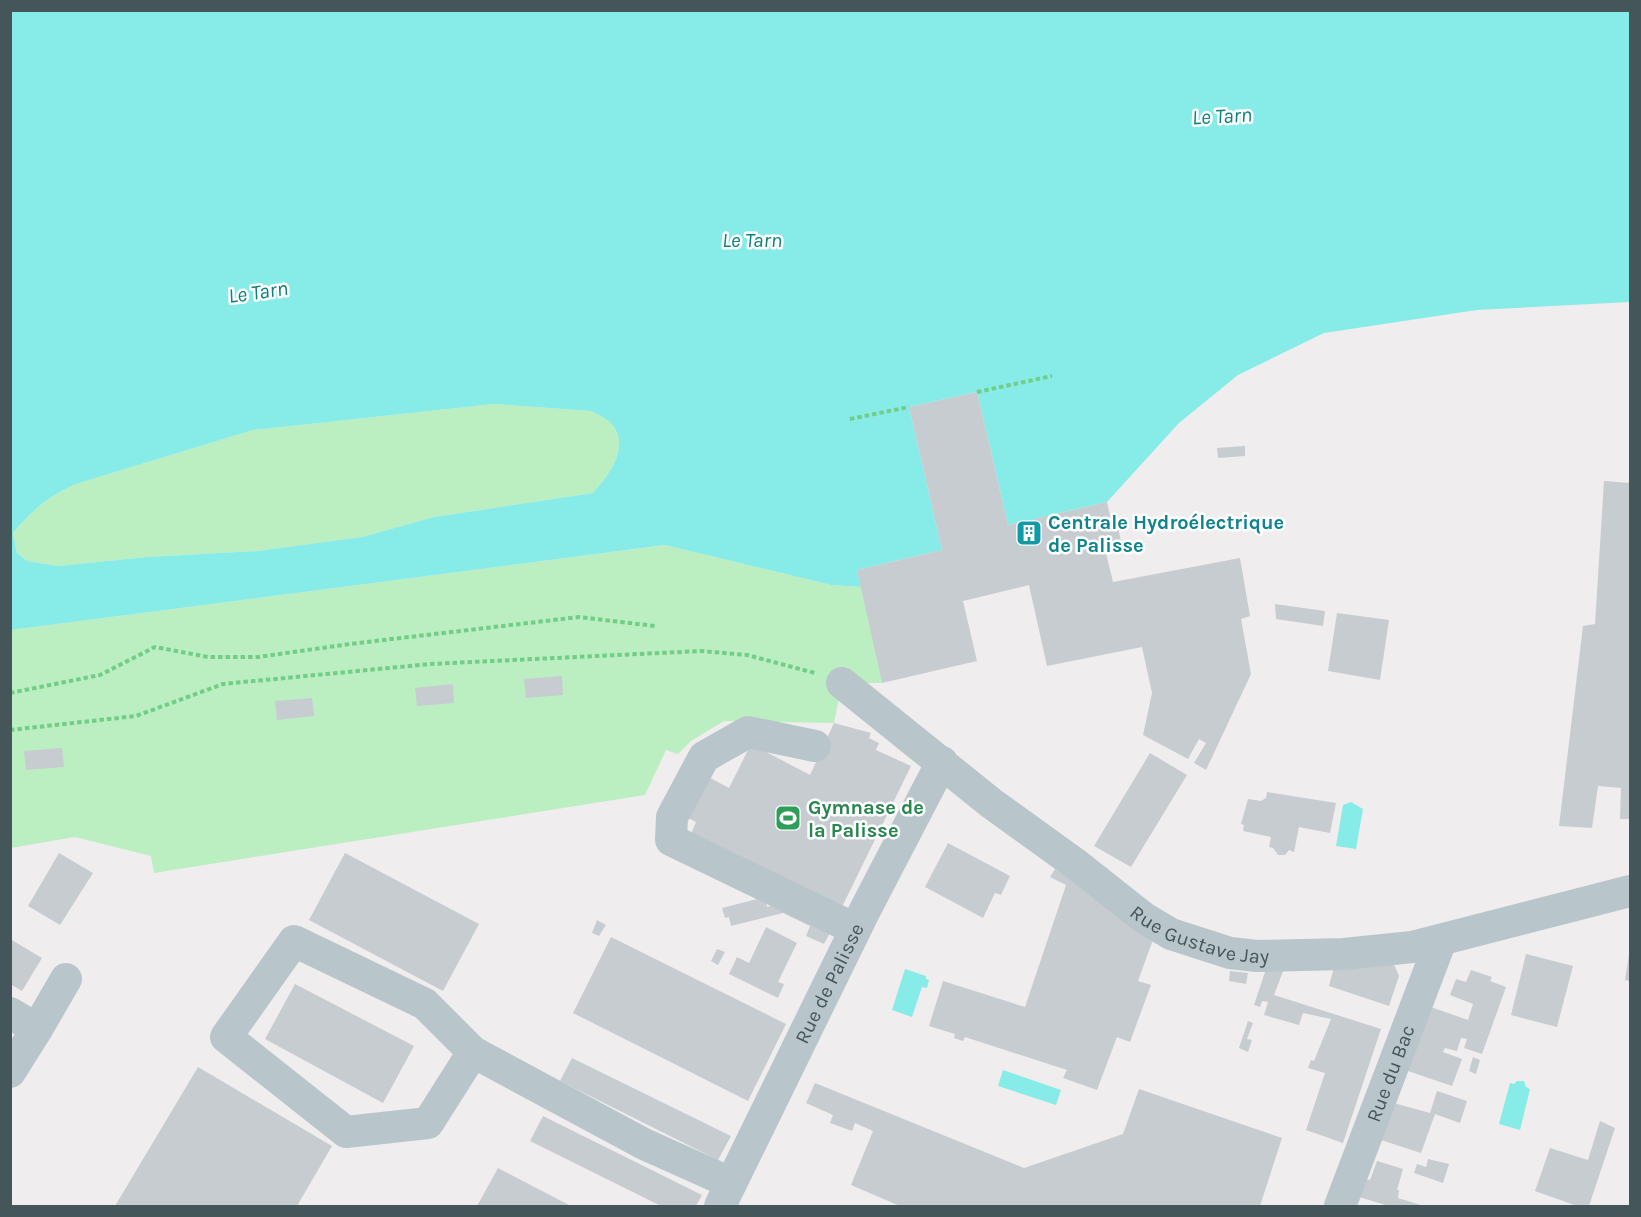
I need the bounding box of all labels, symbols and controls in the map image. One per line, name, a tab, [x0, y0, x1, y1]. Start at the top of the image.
water label: Le Tarn	[1191, 102, 1253, 130]
water label: Le Tarn	[722, 228, 782, 252]
water label: Le Tarn	[227, 276, 289, 308]
place label: Centrale Hydroélectrique de Palisse	[1048, 511, 1284, 557]
building icon: Centrale Hydroélectrique de Palisse	[1014, 518, 1044, 548]
place label: Gymnase de la Palisse	[808, 796, 924, 842]
sports icon: Gymnase de la Palisse	[773, 803, 803, 833]
street label: Rue Gustave Jay	[1125, 901, 1269, 968]
street label: Rue de Palisse	[790, 919, 869, 1048]
street label: Rue du Bac	[1362, 1022, 1420, 1125]

